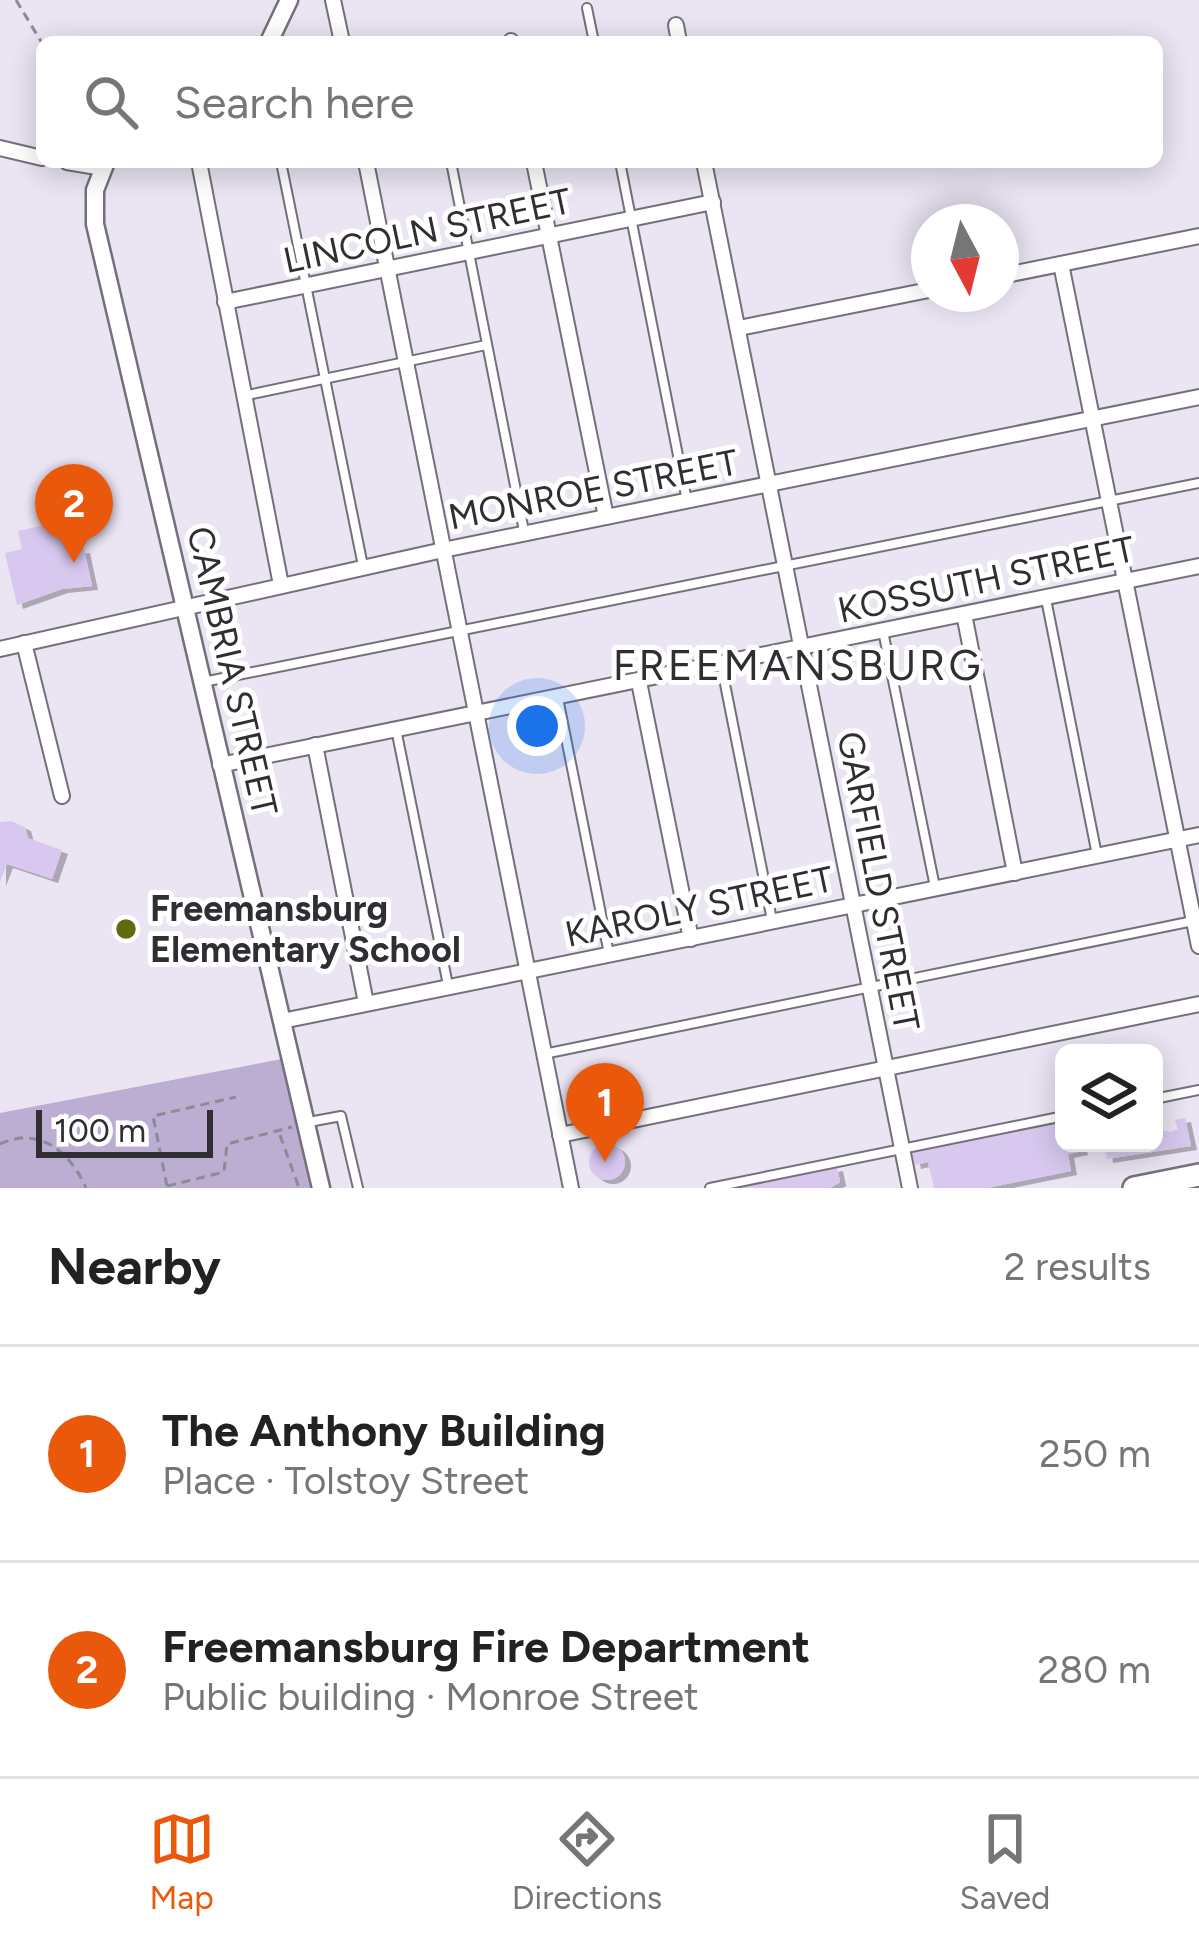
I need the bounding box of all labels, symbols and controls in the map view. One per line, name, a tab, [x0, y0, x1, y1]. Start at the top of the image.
search box	[36, 36, 1163, 168]
icon: search	[78, 69, 144, 135]
text: Search here	[174, 75, 414, 129]
street label: LINCOLN STREET	[279, 179, 575, 282]
north arrow	[911, 204, 1019, 312]
street label: MONROE STREET	[445, 440, 742, 539]
pin: 2	[35, 464, 113, 563]
street label: CAMBRIA STREET	[178, 522, 287, 820]
street label: KOSSUTH STREET	[834, 527, 1138, 632]
district label: FREEMANSBURG	[613, 640, 983, 691]
your location	[507, 696, 567, 756]
street label: GARFIELD STREET	[828, 728, 929, 1035]
street label: KAROLY STREET	[561, 857, 837, 956]
place label: Freemansburg Elementary School	[150, 887, 461, 971]
marker: Freemansburg Elementary School	[113, 916, 139, 942]
map controls	[1055, 1044, 1163, 1152]
button: layers	[1055, 1044, 1163, 1152]
pin: 1	[566, 1063, 644, 1162]
scale bar	[36, 1104, 213, 1157]
text: 100 m	[54, 1111, 146, 1150]
text: Nearby	[48, 1236, 221, 1297]
text: 2 results	[1004, 1243, 1151, 1290]
text: The Anthony Building	[162, 1403, 606, 1457]
text: 1	[79, 1430, 95, 1477]
text: 250 m	[1039, 1430, 1151, 1477]
text: Place · Tolstoy Street	[162, 1457, 529, 1504]
text: Freemansburg Fire Department	[162, 1619, 810, 1673]
text: 2	[76, 1646, 98, 1693]
text: 280 m	[1037, 1646, 1151, 1693]
text: Public building · Monroe Street	[162, 1673, 699, 1720]
tab: Map	[149, 1806, 215, 1917]
tab: Directions	[512, 1806, 662, 1917]
tab: Saved	[959, 1806, 1050, 1917]

